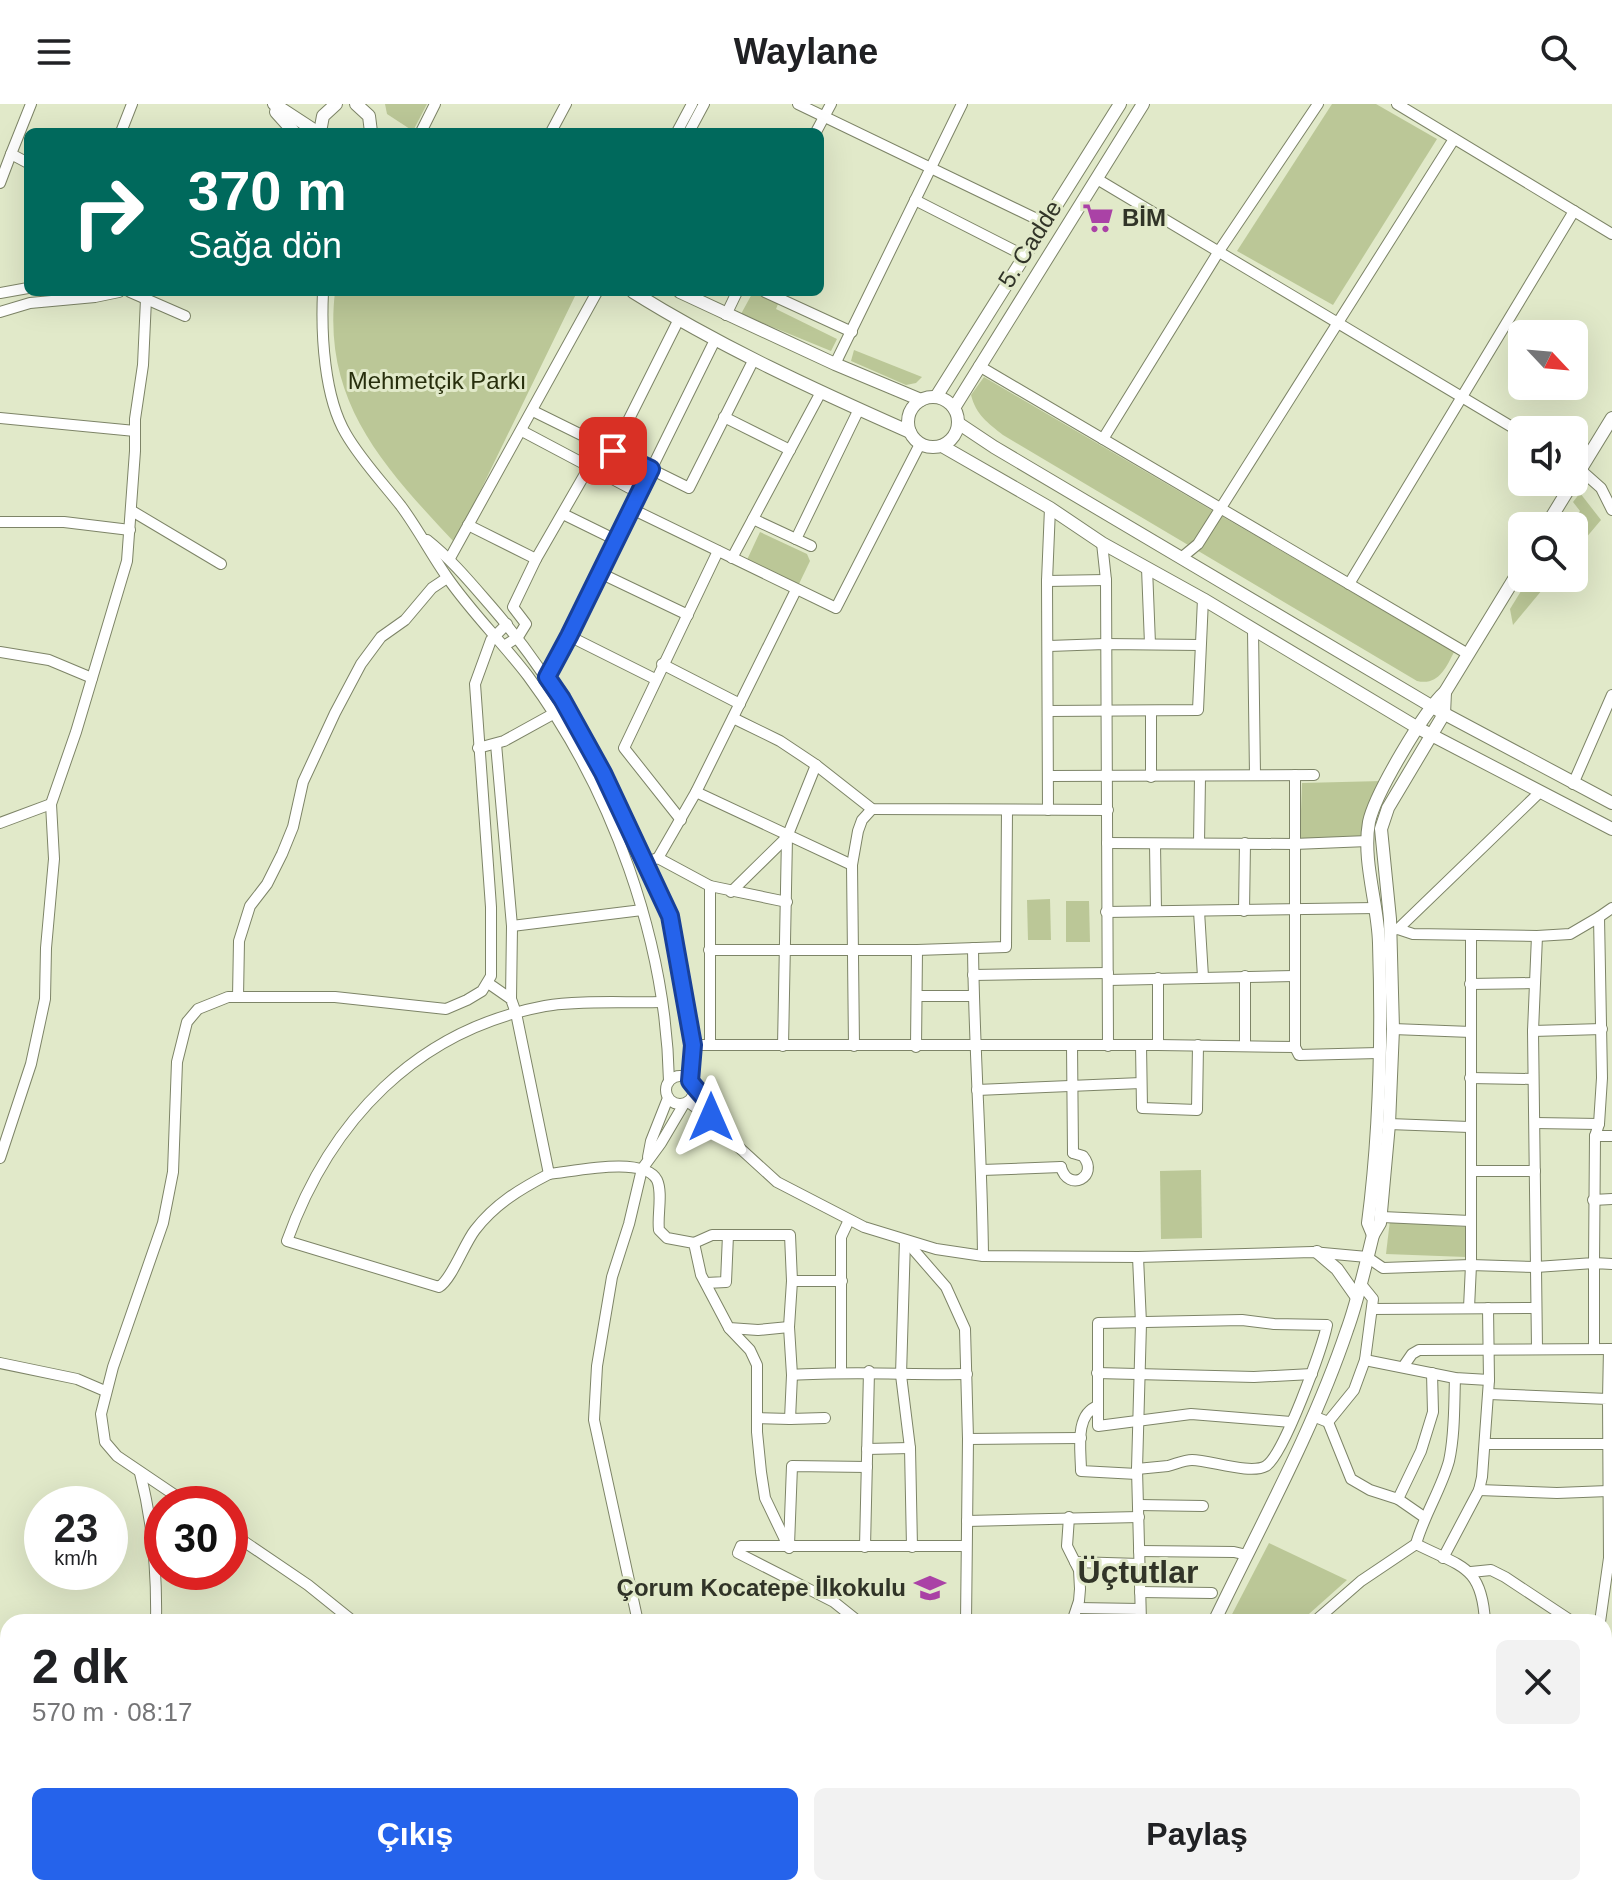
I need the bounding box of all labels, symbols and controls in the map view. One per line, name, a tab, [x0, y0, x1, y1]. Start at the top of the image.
icon: menu	[32, 30, 76, 74]
icon: search	[1536, 30, 1580, 74]
text: Waylane	[734, 31, 878, 72]
text: 370 m	[188, 159, 347, 222]
icon: right	[56, 160, 160, 264]
street label: 5. Cadde	[992, 195, 1067, 292]
supermarket icon: BİM	[1081, 201, 1115, 235]
place label: BİM	[1122, 204, 1166, 231]
text: Sağa dön	[188, 225, 342, 266]
north arrow	[1508, 320, 1588, 400]
map controls	[1508, 320, 1588, 592]
park label: Mehmetçik Parkı	[348, 367, 526, 394]
button: sound	[1508, 416, 1588, 496]
pin	[579, 417, 647, 485]
icon: arrive	[591, 429, 635, 473]
button: search	[1508, 512, 1588, 592]
position arrow	[669, 1075, 753, 1159]
speed limit sign: 30	[144, 1486, 248, 1590]
text: 23	[54, 1506, 98, 1550]
text: km/h	[54, 1547, 98, 1569]
district label: Üçtutlar	[1078, 1554, 1198, 1590]
school or university icon: Çorum Kocatepe İlkokulu	[913, 1571, 947, 1605]
place label: Çorum Kocatepe İlkokulu	[617, 1574, 906, 1601]
text: 2 dk	[32, 1640, 128, 1693]
button: close	[1496, 1640, 1580, 1724]
text: 570 m · 08:17	[32, 1697, 192, 1727]
button: Çıkış	[32, 1788, 798, 1880]
button: Paylaş	[814, 1788, 1580, 1880]

